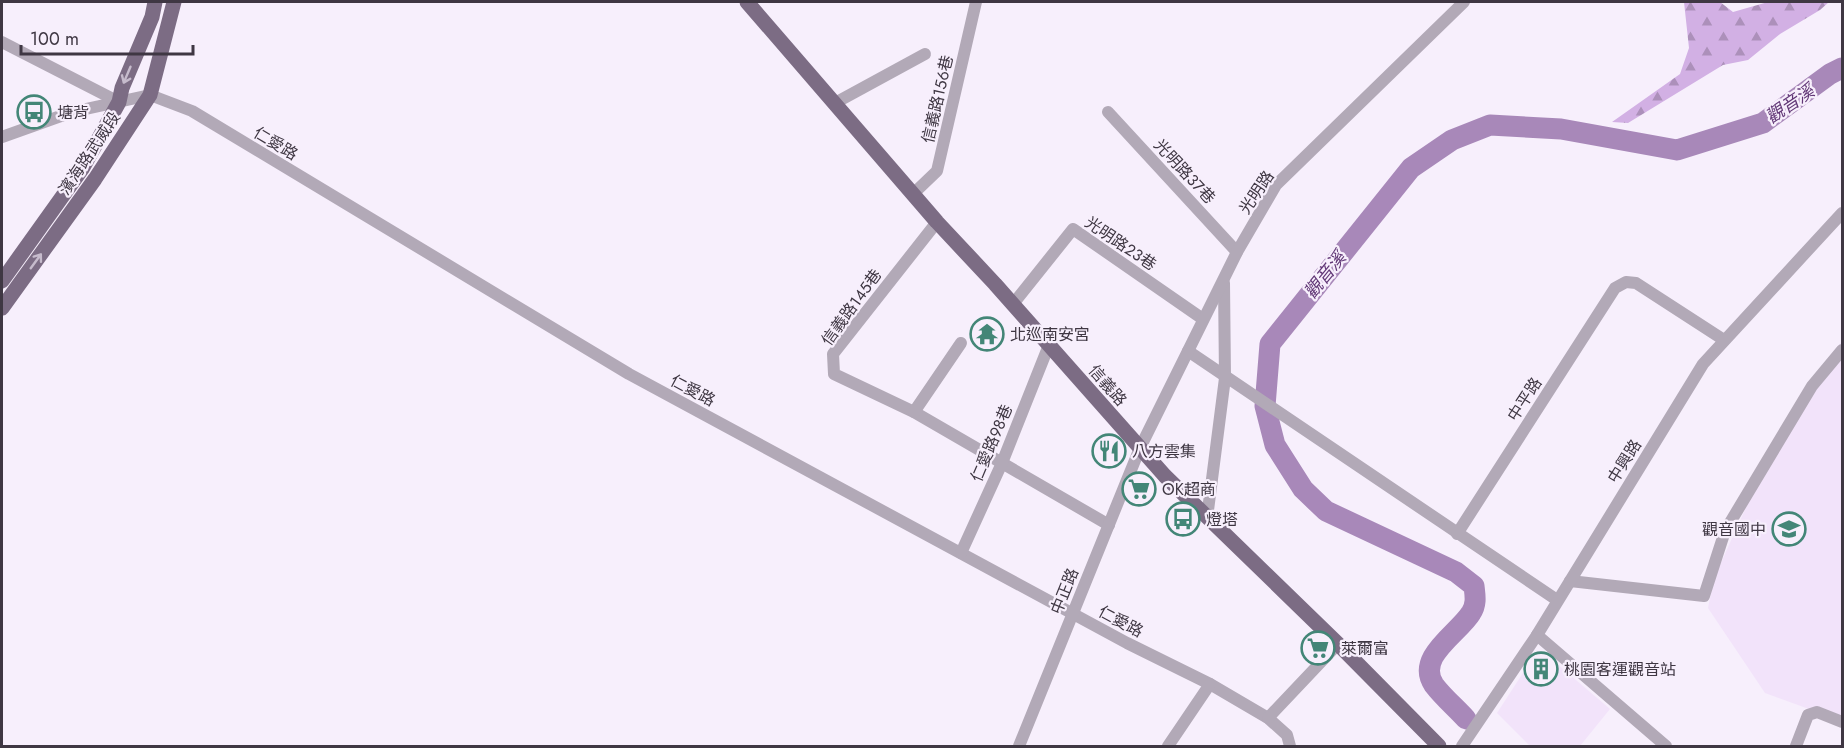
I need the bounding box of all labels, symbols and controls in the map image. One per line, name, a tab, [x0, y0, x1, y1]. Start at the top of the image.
scale bar	[21, 18, 194, 56]
text: 100 m	[30, 26, 79, 52]
street label: 信義路156巷	[916, 53, 959, 145]
one-way arrow	[121, 66, 132, 84]
water label: 觀音溪	[1760, 76, 1822, 130]
bus stop icon: 塘背	[16, 94, 52, 130]
place label: 塘背	[57, 101, 89, 124]
street label: 濱海路武威段	[53, 107, 126, 200]
street label: 仁愛路	[249, 121, 302, 166]
street label: 光明路37巷	[1149, 134, 1221, 209]
street label: 光明路	[1233, 166, 1279, 219]
street label: 光明路23巷	[1080, 211, 1161, 276]
water label: 觀音溪	[1298, 244, 1354, 304]
one-way arrow	[30, 253, 42, 269]
street label: 信義路145巷	[816, 264, 887, 350]
temple icon: 北巡南安宮	[969, 316, 1005, 352]
place label: 北巡南安宮	[1010, 323, 1090, 346]
street label: 信義路	[1083, 360, 1132, 411]
street label: 仁愛路	[666, 369, 719, 412]
street label: 中平路	[1502, 373, 1547, 426]
street label: 仁愛路98巷	[965, 401, 1018, 485]
restaurant icon: 八方雲集	[1091, 433, 1127, 469]
street label: 中興路	[1602, 435, 1647, 488]
place label: 八方雲集	[1132, 440, 1196, 463]
supermarket icon: OK超商	[1121, 471, 1157, 507]
place label: OK超商	[1162, 478, 1216, 501]
bus stop icon: 燈塔	[1165, 501, 1201, 537]
place label: 燈塔	[1206, 508, 1238, 531]
school or university icon: 觀音國中	[1771, 511, 1807, 547]
place label: 觀音國中	[1702, 518, 1766, 541]
street label: 中正路	[1045, 565, 1084, 618]
street label: 仁愛路	[1094, 600, 1147, 643]
supermarket icon: 萊爾富	[1300, 630, 1336, 666]
place label: 萊爾富	[1341, 637, 1389, 660]
building icon: 桃園客運觀音站	[1523, 651, 1559, 687]
place label: 桃園客運觀音站	[1564, 658, 1676, 681]

